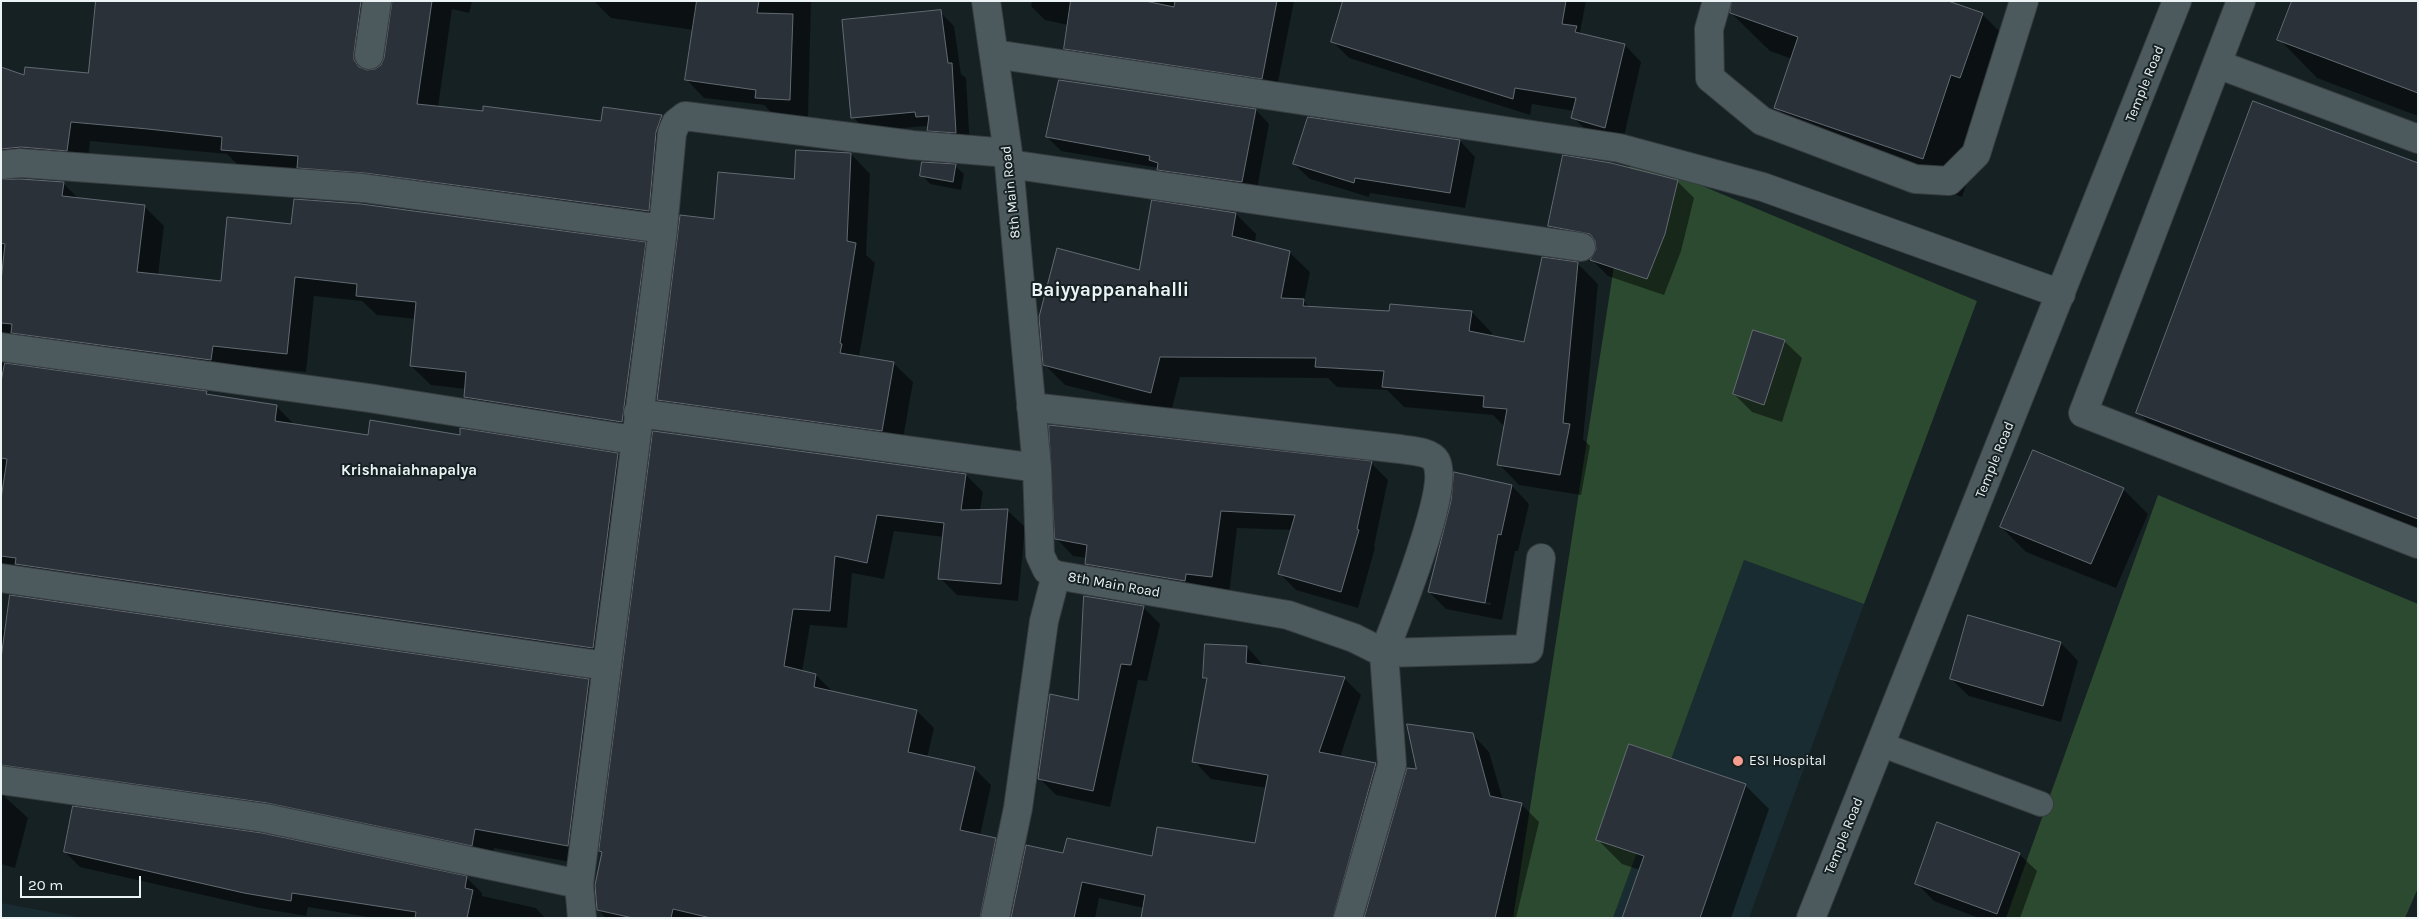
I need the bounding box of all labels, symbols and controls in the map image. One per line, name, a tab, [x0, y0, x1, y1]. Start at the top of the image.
street label: Temple Road	[2122, 43, 2168, 125]
street label: 8th Main Road	[998, 145, 1024, 239]
district label: Baiyyappanahalli	[1031, 280, 1189, 302]
street label: Temple Road	[1972, 419, 2018, 501]
district label: Krishnaiahnapalya	[341, 462, 477, 480]
street label: 8th Main Road	[1067, 569, 1161, 601]
place label: ESI Hospital	[1749, 753, 1826, 769]
marker: ESI Hospital	[1731, 754, 1745, 768]
street label: Temple Road	[1821, 795, 1867, 877]
scale bar	[22, 866, 144, 898]
text: 20 m	[28, 876, 63, 894]

